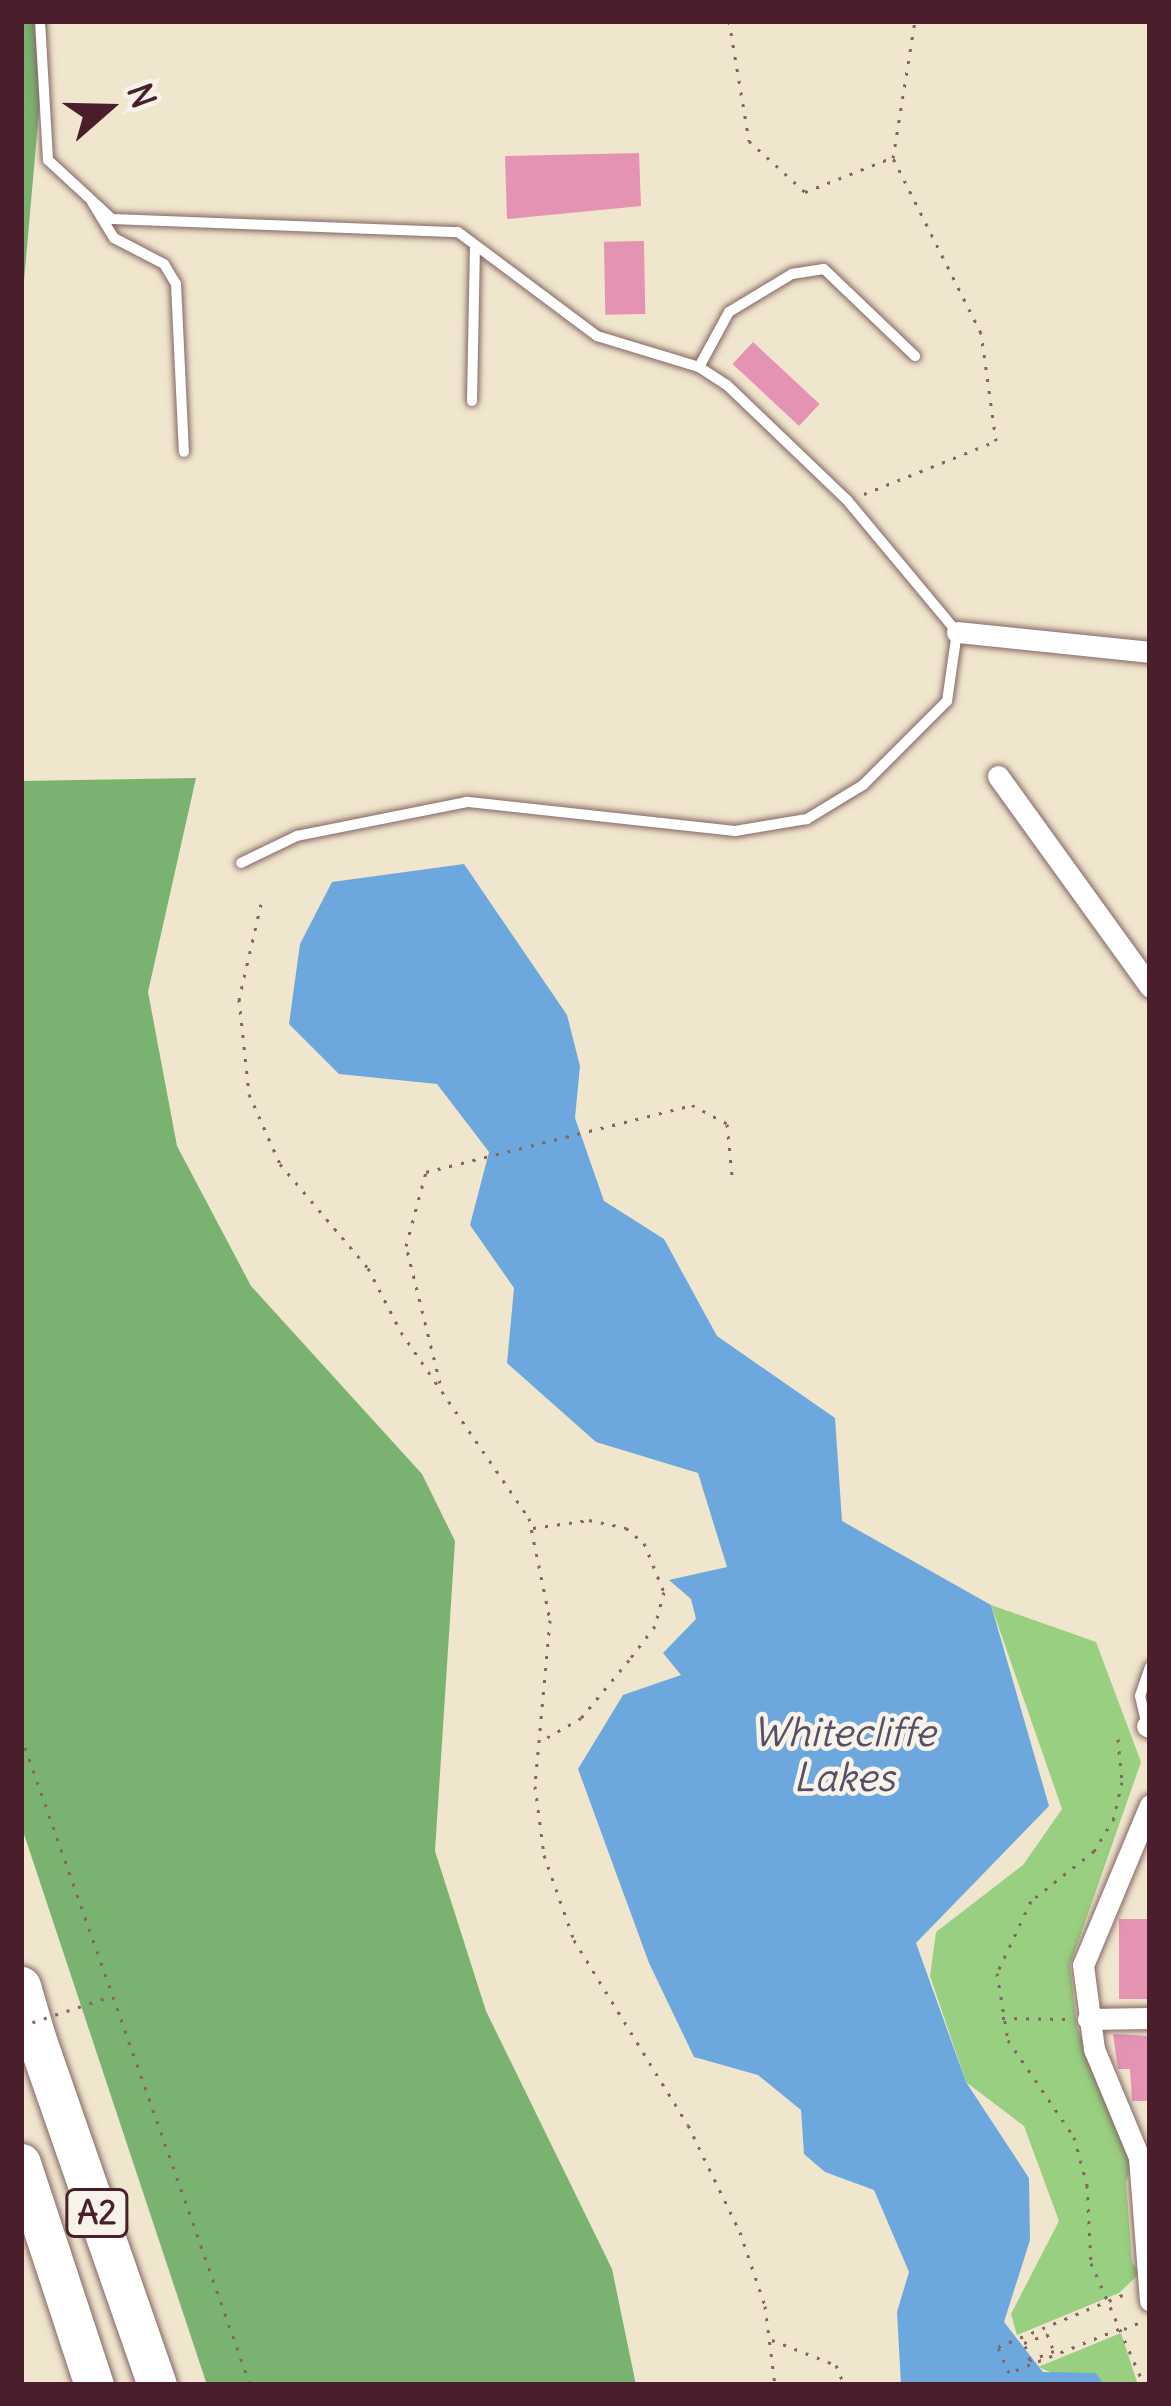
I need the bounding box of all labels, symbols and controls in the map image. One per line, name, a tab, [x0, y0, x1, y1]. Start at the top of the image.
north arrow	[48, 48, 168, 168]
text: N	[118, 78, 165, 114]
water label: Whitecliffe Lakes	[752, 1711, 936, 1802]
road number: A2	[64, 2186, 130, 2240]

